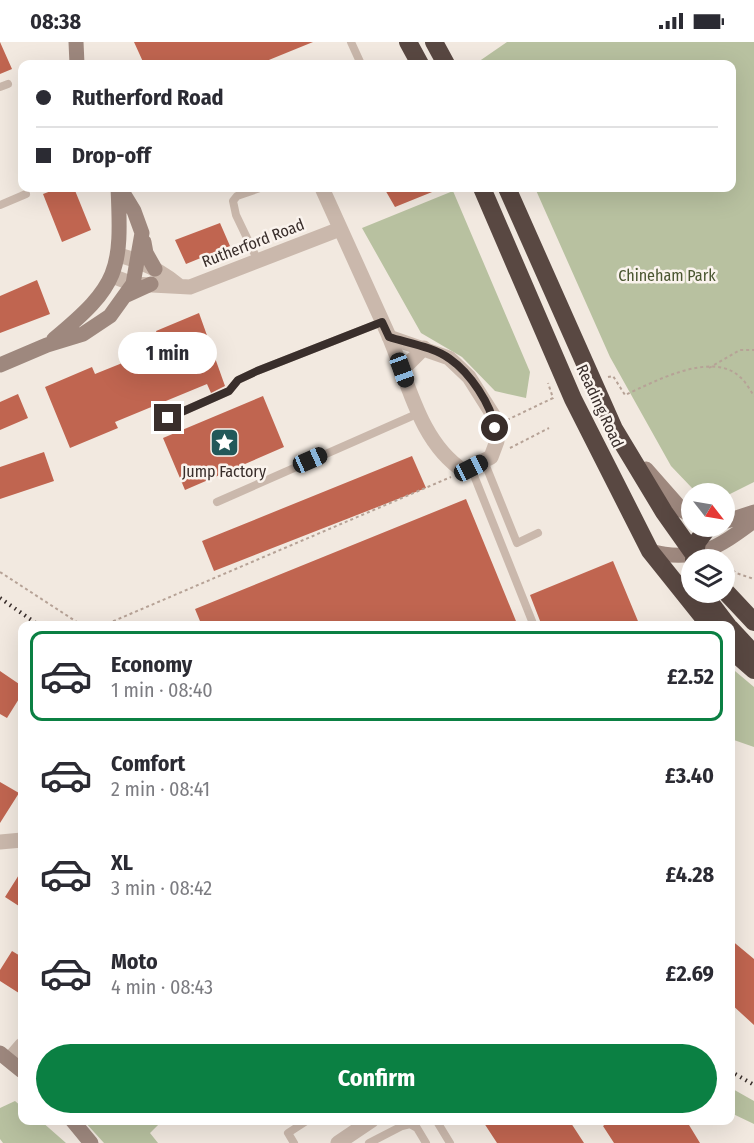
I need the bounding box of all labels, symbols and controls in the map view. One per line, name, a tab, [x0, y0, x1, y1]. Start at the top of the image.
text: 08:38	[30, 8, 81, 35]
text: Rutherford Road	[72, 84, 224, 111]
text: Drop-off	[72, 142, 151, 169]
street label: Rutherford Road	[199, 215, 307, 271]
park label: Chineham Park	[618, 266, 716, 285]
callout: 1 min	[118, 331, 218, 373]
text: 1 min	[146, 341, 189, 365]
car	[387, 350, 417, 390]
street label: Reading Road	[572, 361, 628, 451]
route end	[154, 404, 181, 431]
route start	[481, 414, 508, 441]
place icon: Jump Factory	[208, 427, 240, 459]
car	[290, 444, 330, 476]
car	[451, 452, 491, 484]
place label: Jump Factory	[182, 462, 267, 481]
north arrow	[681, 483, 735, 537]
map controls	[681, 483, 735, 603]
button: layers	[681, 549, 735, 603]
icon: car	[39, 649, 93, 703]
text: Economy	[111, 651, 192, 678]
text: £2.52	[667, 663, 714, 690]
text: 1 min · 08:40	[111, 678, 213, 702]
icon: car	[39, 748, 93, 802]
text: Comfort	[111, 750, 185, 777]
text: £3.40	[665, 762, 714, 789]
text: 2 min · 08:41	[111, 777, 210, 801]
icon: car	[39, 847, 93, 901]
text: XL	[111, 849, 133, 876]
text: £4.28	[666, 861, 714, 888]
text: 3 min · 08:42	[111, 876, 212, 900]
icon: car	[39, 946, 93, 1000]
text: Moto	[111, 948, 158, 975]
text: £2.69	[666, 960, 714, 987]
text: 4 min · 08:43	[111, 975, 213, 999]
button: Confirm	[36, 1044, 717, 1113]

